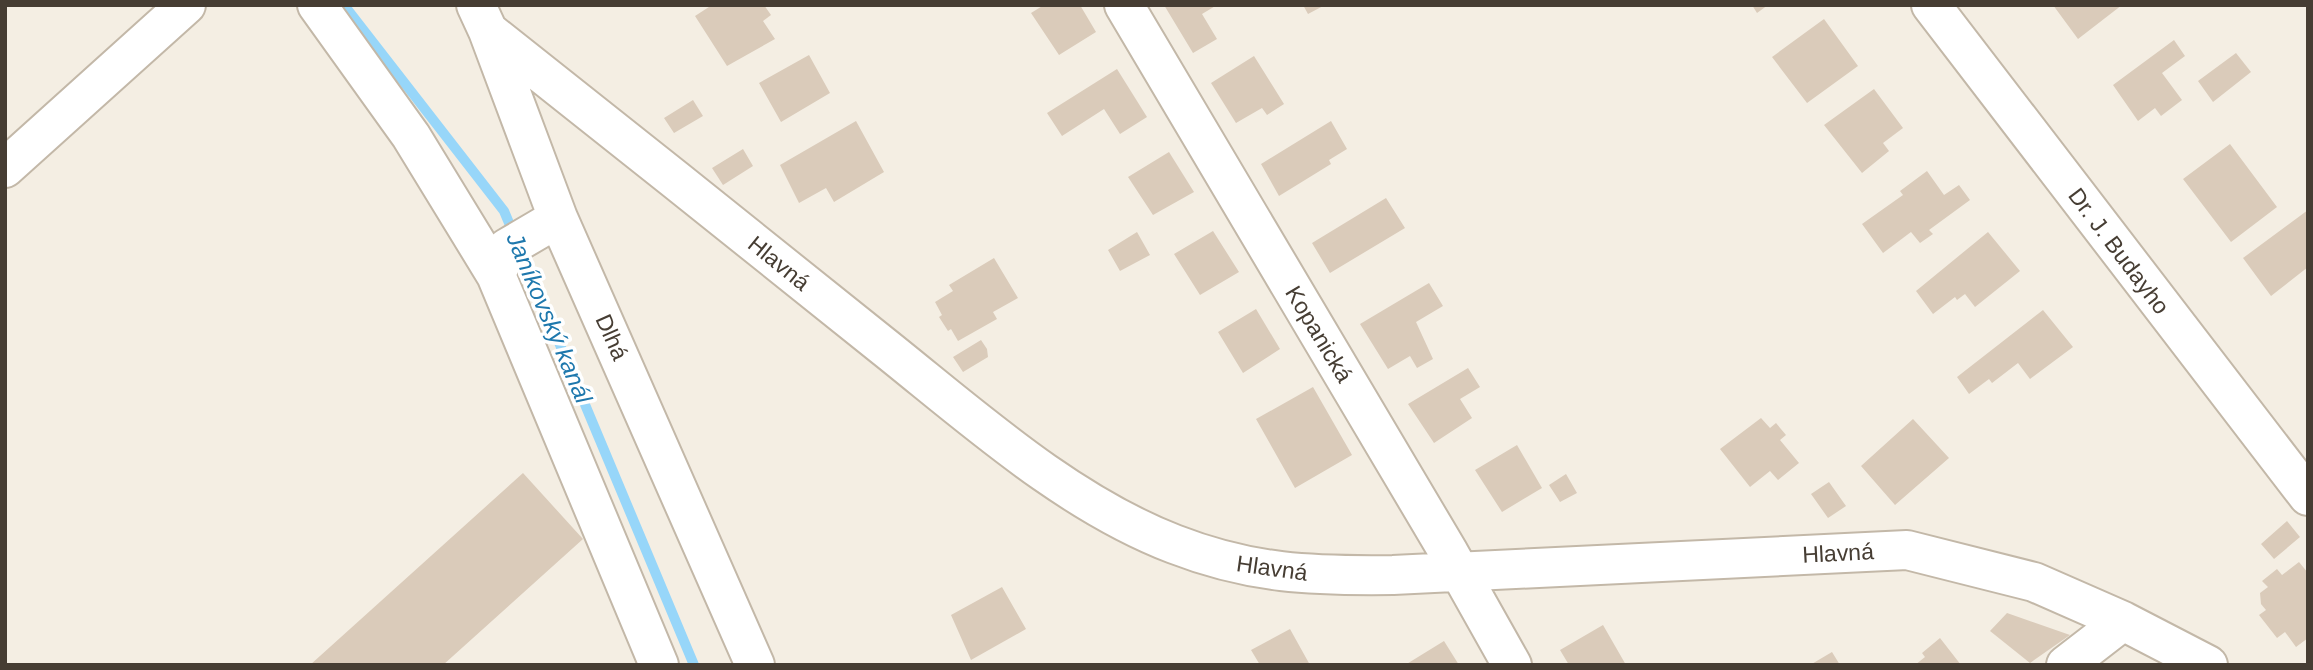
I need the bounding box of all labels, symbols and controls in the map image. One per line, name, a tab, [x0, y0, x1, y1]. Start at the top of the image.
street label: Dr. J. Budayho	[2063, 183, 2175, 319]
water label: Janíkovský kanál	[501, 227, 598, 408]
street label: Hlavná	[743, 230, 815, 296]
street label: Kopanická	[1280, 281, 1358, 387]
street label: Dlhá	[591, 310, 634, 364]
street label: Hlavná	[1802, 538, 1875, 568]
street label: Hlavná	[1235, 550, 1309, 586]

